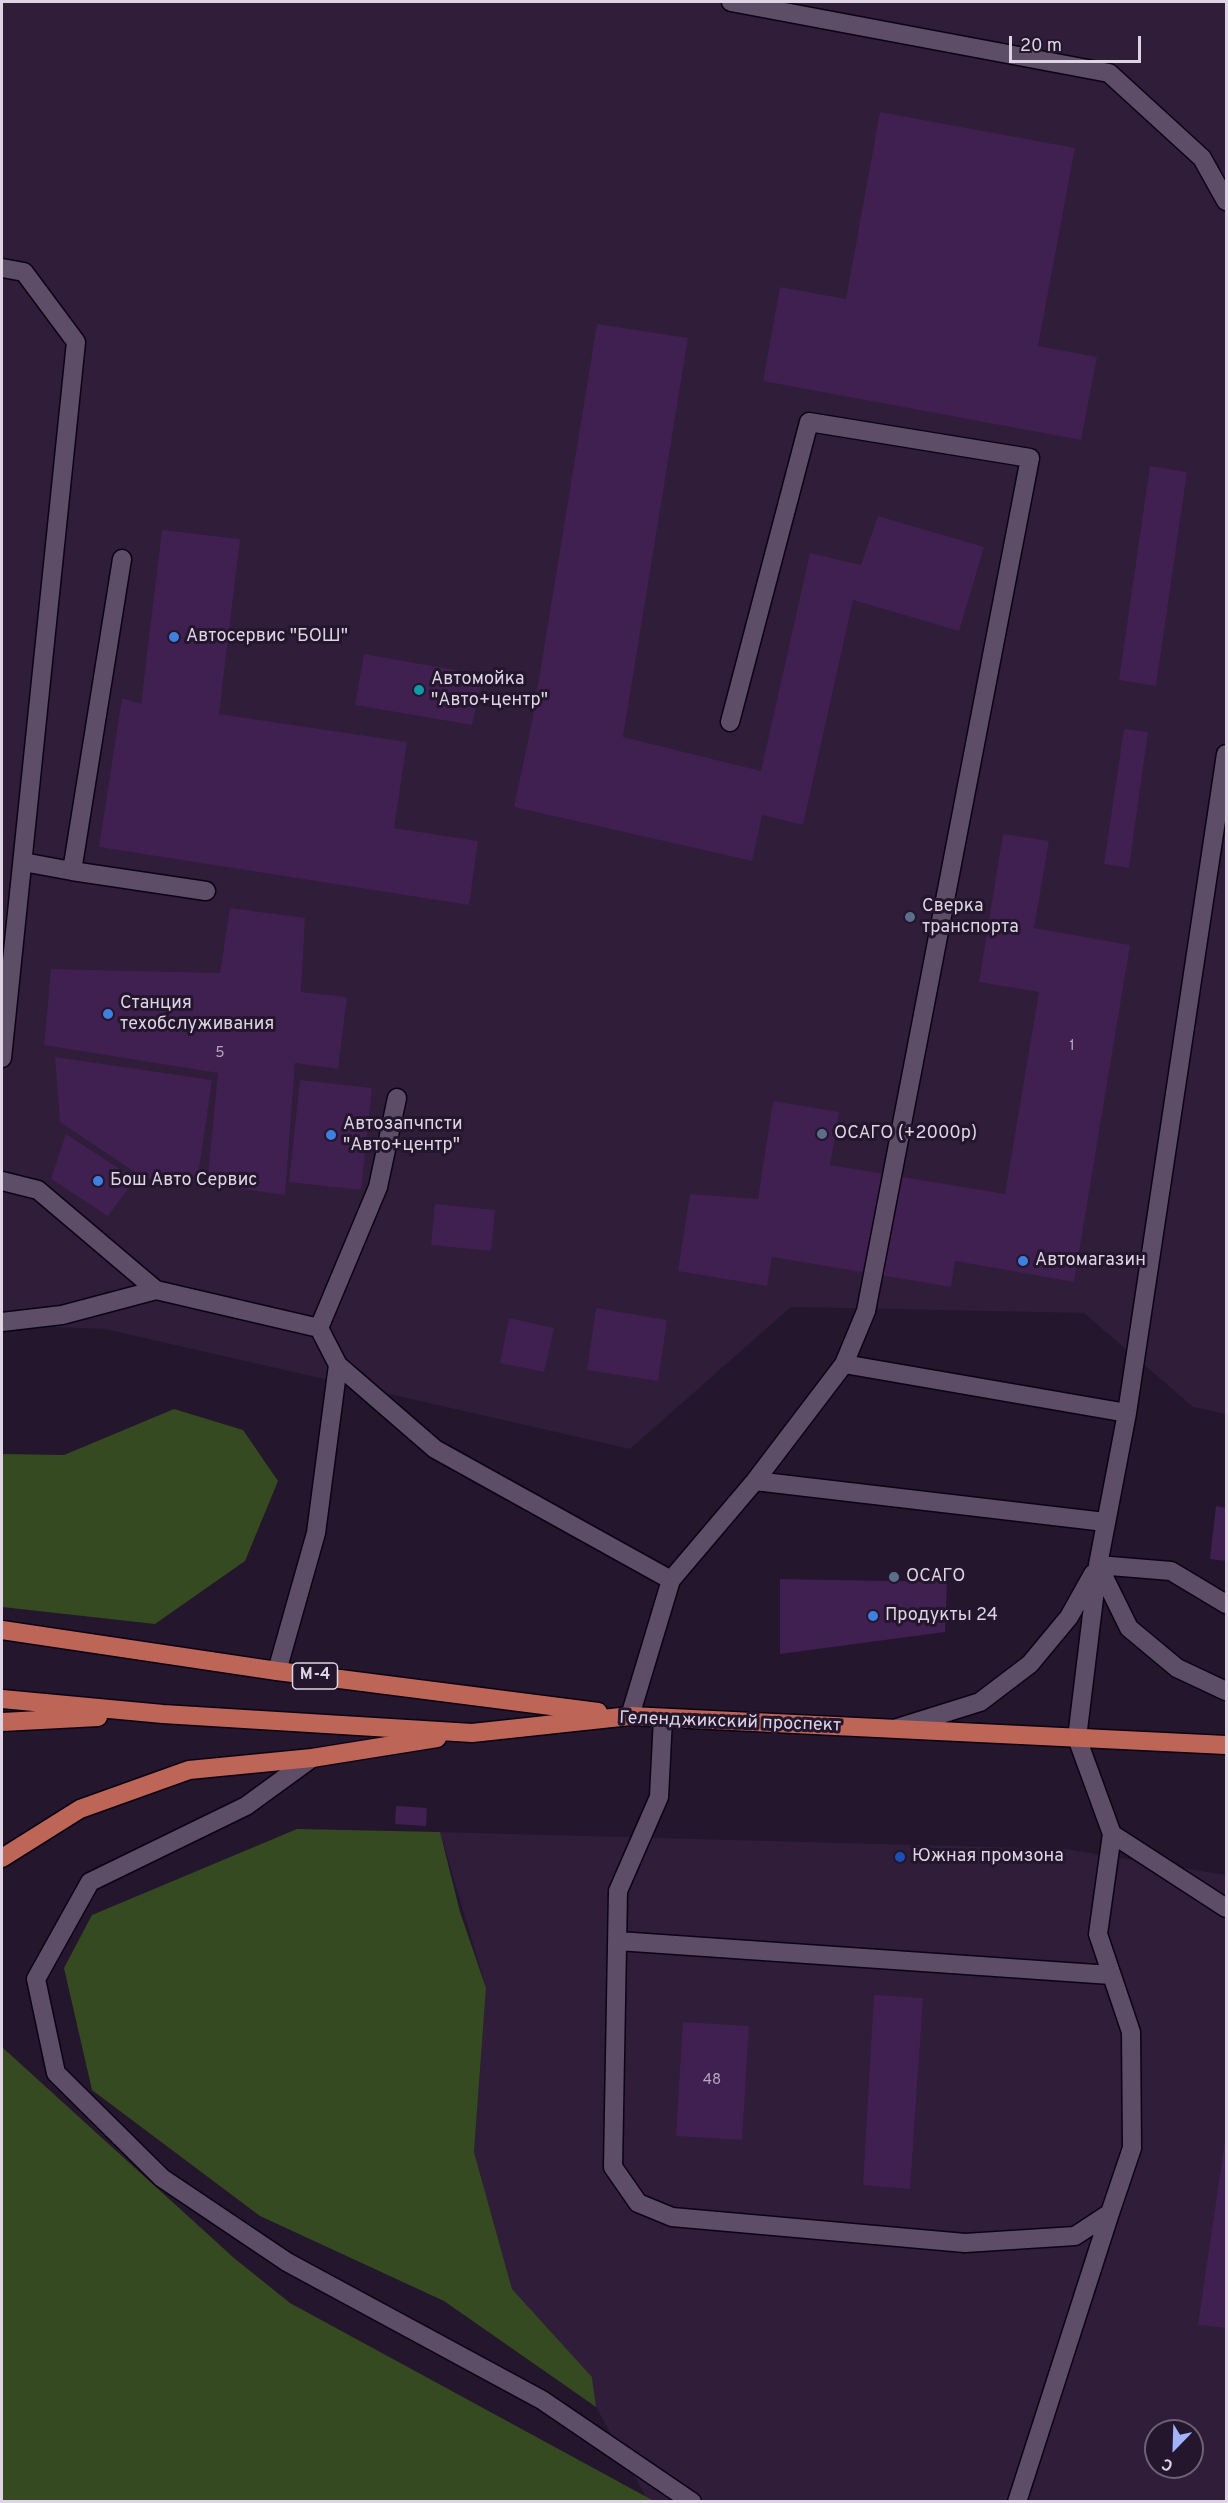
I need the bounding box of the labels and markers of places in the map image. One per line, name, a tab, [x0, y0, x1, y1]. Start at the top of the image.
place label: Автосервис "БОШ"	[186, 626, 348, 648]
marker: Автосервис "БОШ"	[167, 630, 181, 644]
place label: Автомойка "Авто+центр"	[431, 669, 548, 712]
marker: Автомойка "Авто+центр"	[412, 683, 426, 697]
place label: Сверка транспорта	[922, 896, 1019, 938]
marker: Сверка транспорта	[903, 910, 917, 924]
place label: Станция техобслуживания	[120, 993, 274, 1036]
marker: Станция техобслуживания	[101, 1007, 115, 1021]
place label: Автозапчпсти "Авто+центр"	[343, 1114, 463, 1156]
place label: ОСАГО (+2000р)	[834, 1123, 977, 1145]
marker: ОСАГО (+2000р)	[815, 1127, 829, 1141]
marker: Автозапчпсти "Авто+центр"	[324, 1128, 338, 1142]
place label: Бош Авто Сервис	[110, 1170, 257, 1192]
marker: Бош Авто Сервис	[91, 1174, 105, 1188]
place label: Автомагазин	[1035, 1250, 1146, 1272]
marker: Автомагазин	[1016, 1254, 1030, 1268]
place label: ОСАГО	[906, 1566, 965, 1588]
marker: ОСАГО	[887, 1570, 901, 1584]
place label: Продукты 24	[885, 1605, 998, 1627]
marker: Продукты 24	[866, 1609, 880, 1623]
place label: Южная промзона	[912, 1846, 1064, 1868]
marker: Южная промзона	[893, 1850, 907, 1864]

